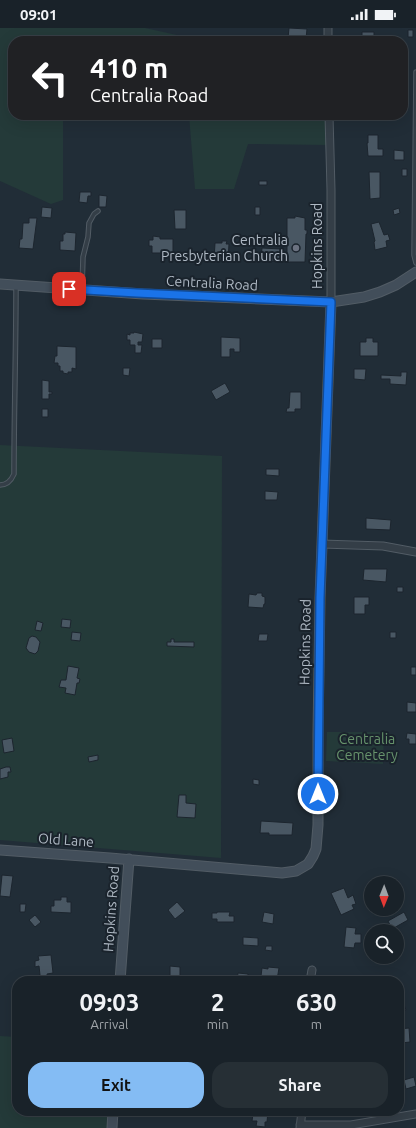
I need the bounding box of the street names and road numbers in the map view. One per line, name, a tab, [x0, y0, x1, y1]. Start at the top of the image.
street label: Hopkins Road	[309, 203, 325, 289]
street label: Centralia Road	[166, 273, 258, 293]
street label: Hopkins Road	[296, 599, 314, 685]
street label: Old Lane	[38, 830, 94, 850]
street label: Hopkins Road	[100, 865, 122, 953]

